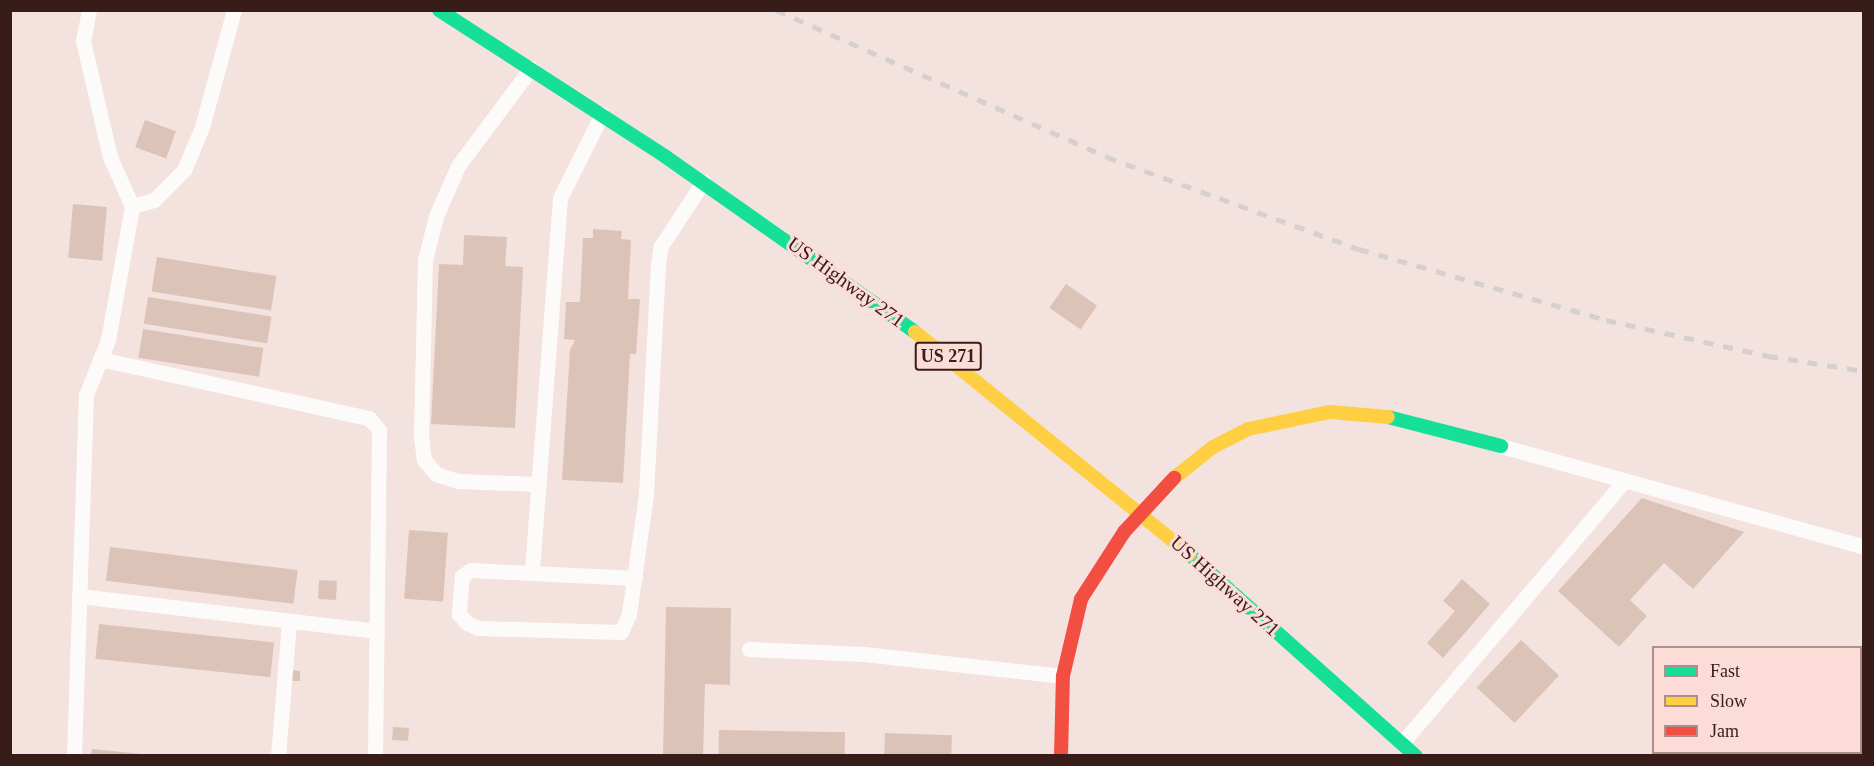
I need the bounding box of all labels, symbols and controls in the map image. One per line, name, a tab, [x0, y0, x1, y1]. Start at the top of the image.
street label: US Highway 271	[783, 231, 909, 333]
road number: US 271	[914, 341, 982, 371]
street label: US Highway 271	[1165, 531, 1285, 641]
legend	[1652, 646, 1862, 754]
text: Fast	[1710, 661, 1740, 681]
text: Slow	[1710, 691, 1747, 711]
text: Jam	[1710, 721, 1739, 741]

